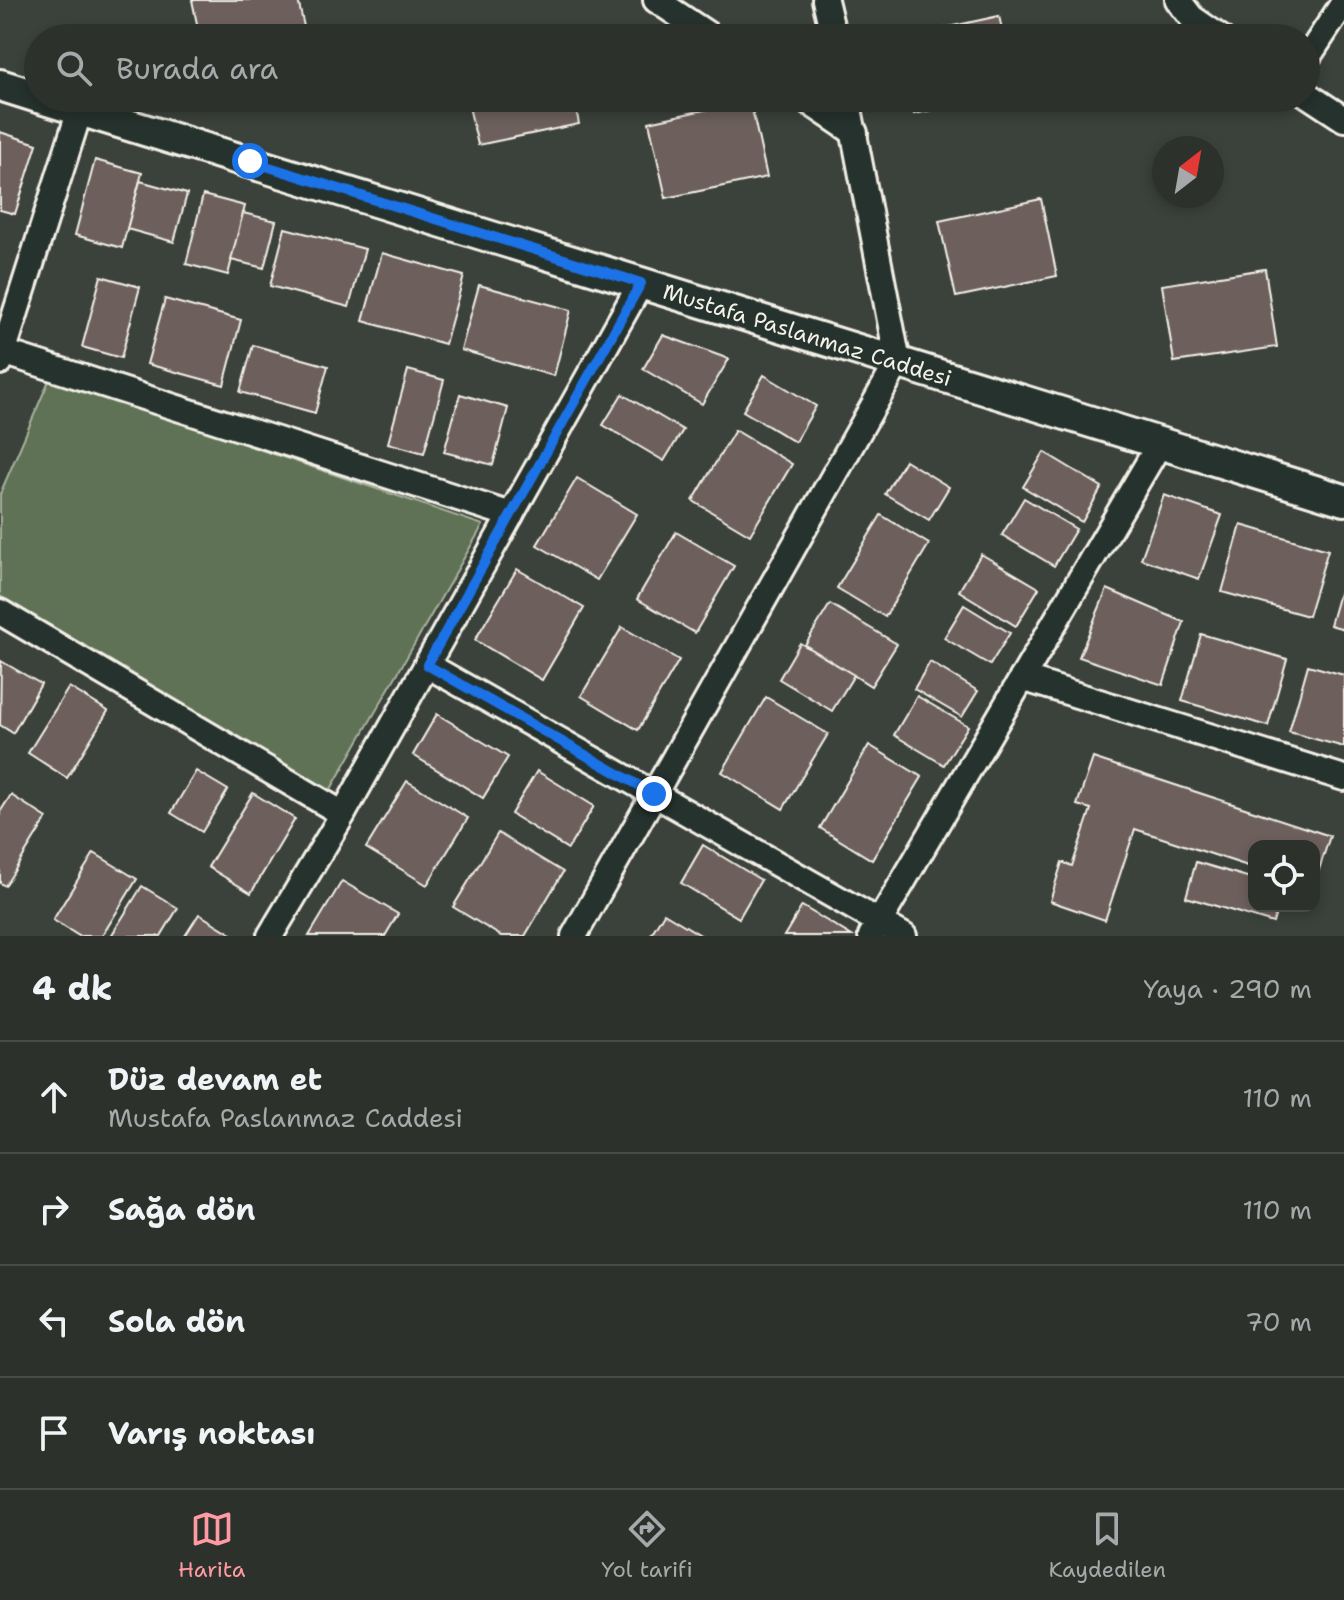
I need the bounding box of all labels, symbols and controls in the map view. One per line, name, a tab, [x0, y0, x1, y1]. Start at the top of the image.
search box	[24, 24, 1320, 112]
icon: search	[52, 46, 96, 90]
text: Burada ara	[116, 48, 278, 89]
north arrow	[1152, 136, 1224, 208]
route start	[232, 143, 268, 179]
street label: Mustafa Paslanmaz Caddesi	[659, 276, 955, 393]
route end	[636, 776, 672, 812]
map controls	[1248, 840, 1320, 912]
button: locate	[1248, 840, 1320, 912]
text: 4 dk	[32, 965, 113, 1011]
text: Yaya · 290 m	[1143, 971, 1312, 1006]
text: Düz devam et	[108, 1059, 322, 1100]
icon: ahead	[32, 1075, 76, 1119]
text: 110 m	[1242, 1080, 1312, 1115]
text: Mustafa Paslanmaz Caddesi	[108, 1100, 463, 1135]
icon: right	[32, 1187, 76, 1231]
text: Sağa dön	[108, 1189, 255, 1230]
text: 110 m	[1242, 1192, 1312, 1227]
icon: left	[32, 1299, 76, 1343]
text: Sola dön	[108, 1301, 245, 1342]
text: 70 m	[1245, 1304, 1312, 1339]
icon: arrive	[32, 1411, 76, 1455]
text: Varış noktası	[108, 1413, 315, 1454]
tab: Harita	[178, 1507, 245, 1584]
tab: Yol tarifi	[601, 1507, 693, 1584]
tab: Kaydedilen	[1048, 1507, 1166, 1584]

